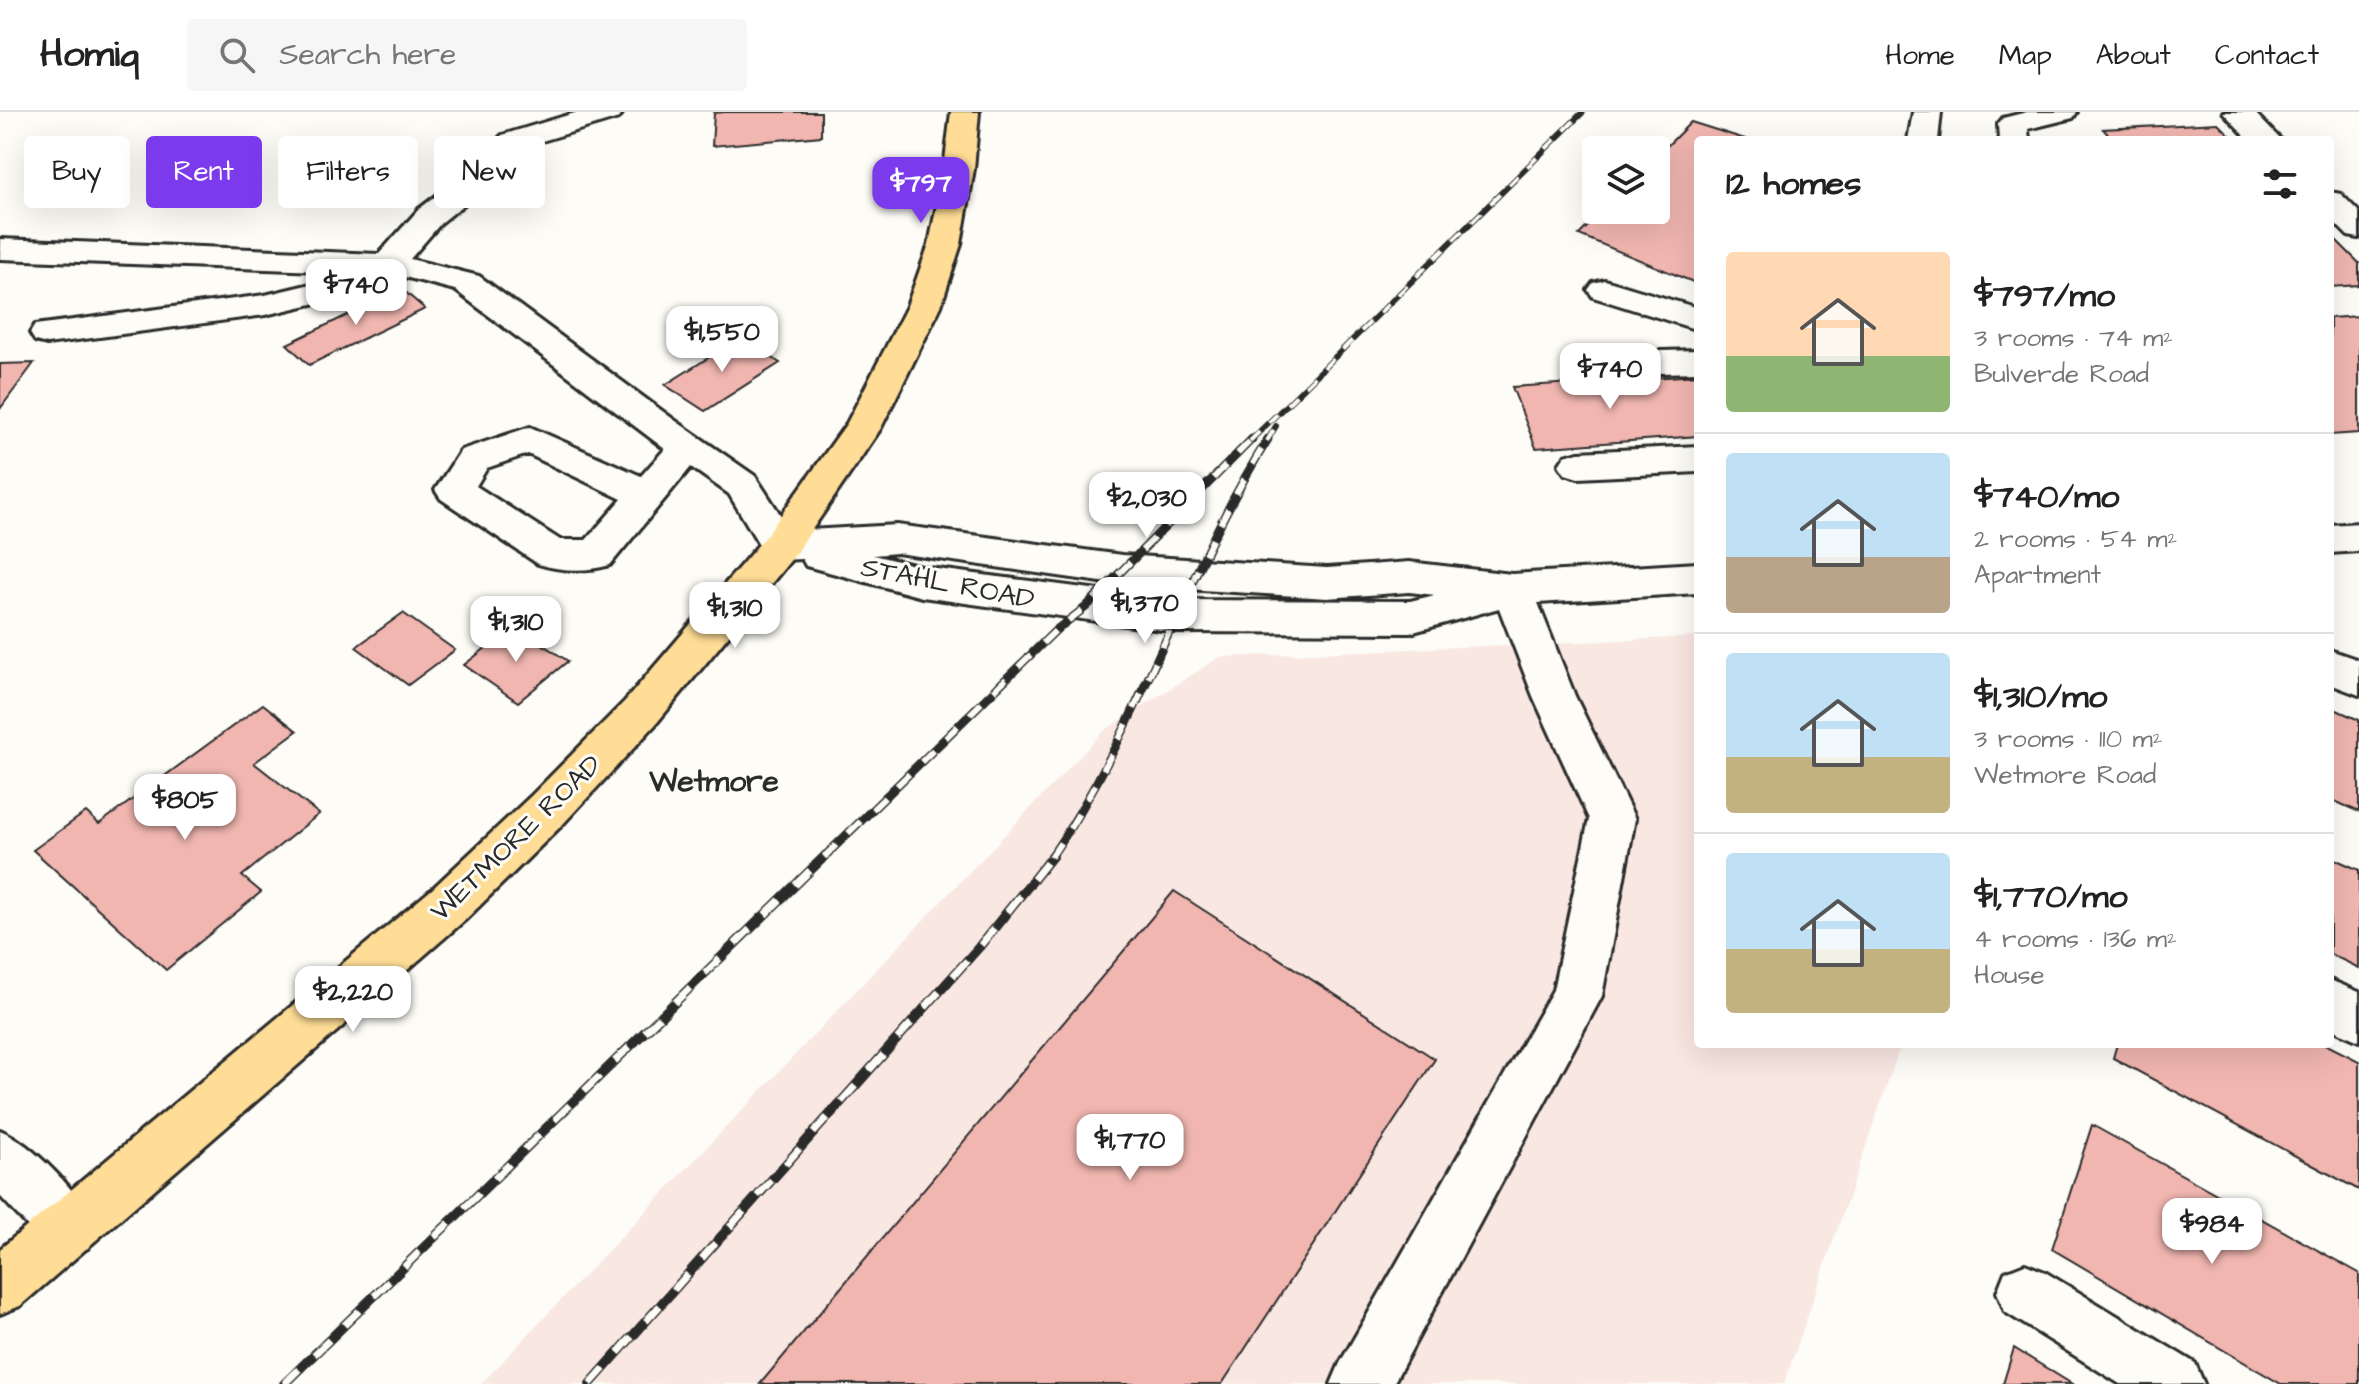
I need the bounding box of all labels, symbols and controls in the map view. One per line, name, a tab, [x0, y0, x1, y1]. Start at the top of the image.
search box	[187, 19, 747, 91]
text: Homiq	[40, 29, 139, 81]
icon: search	[215, 33, 259, 77]
text: Search here	[279, 34, 456, 76]
text: Home	[1885, 36, 1955, 75]
text: Map	[1999, 36, 2052, 75]
text: About	[2096, 36, 2171, 75]
text: Contact	[2215, 36, 2319, 75]
chip: Buy	[24, 136, 130, 208]
chip: Rent	[146, 136, 262, 208]
chip: Filters	[278, 136, 418, 208]
chip: New	[434, 136, 545, 208]
map controls	[1582, 136, 1670, 224]
button: layers	[1582, 136, 1670, 224]
pin: $797	[874, 157, 968, 225]
text: 12 homes	[1726, 160, 1861, 208]
icon: filters	[2258, 162, 2302, 206]
text: $797	[890, 165, 952, 201]
pin: $740	[309, 259, 403, 327]
text: $740	[324, 267, 388, 303]
text: $797/mo	[1974, 272, 2115, 320]
icon: home	[1790, 284, 1886, 380]
pin: $1,550	[657, 306, 787, 374]
text: $1,550	[684, 314, 760, 350]
text: 3 rooms · 74 m²	[1974, 320, 2173, 356]
pin: $740	[1563, 343, 1657, 411]
text: $740	[1578, 351, 1642, 387]
text: Bulverde Road	[1974, 356, 2149, 392]
pin: $2,030	[1082, 472, 1212, 540]
text: $740/mo	[1974, 473, 2120, 521]
text: $2,030	[1107, 480, 1187, 516]
icon: home	[1790, 485, 1886, 581]
text: 2 rooms · 54 m²	[1974, 521, 2177, 557]
street label: STAHL ROAD	[858, 548, 1038, 619]
text: Apartment	[1974, 557, 2101, 593]
pin: $1,370	[1080, 577, 1210, 645]
pin: $1,310	[670, 582, 800, 650]
text: $1,370	[1111, 585, 1179, 621]
text: $1,310	[707, 590, 763, 626]
pin: $1,310	[451, 596, 581, 664]
text: $1,310	[488, 604, 544, 640]
text: $1,310/mo	[1974, 673, 2107, 721]
icon: home	[1790, 685, 1886, 781]
text: 3 rooms · 110 m²	[1974, 721, 2162, 757]
street label: WETMORE ROAD	[422, 746, 610, 930]
text: Wetmore Road	[1974, 757, 2156, 793]
district label: Wetmore	[648, 761, 779, 803]
pin: $805	[138, 774, 232, 842]
text: $805	[152, 782, 218, 818]
text: $1,770/mo	[1974, 873, 2128, 921]
icon: home	[1790, 885, 1886, 981]
text: 4 rooms · 136 m²	[1974, 921, 2177, 957]
text: House	[1974, 957, 2045, 993]
pin: $2,220	[288, 966, 418, 1034]
text: $2,220	[313, 974, 393, 1010]
pin: $1,770	[1065, 1114, 1195, 1182]
text: $1,770	[1095, 1122, 1165, 1158]
pin: $984	[2165, 1198, 2259, 1266]
text: $984	[2180, 1206, 2244, 1242]

